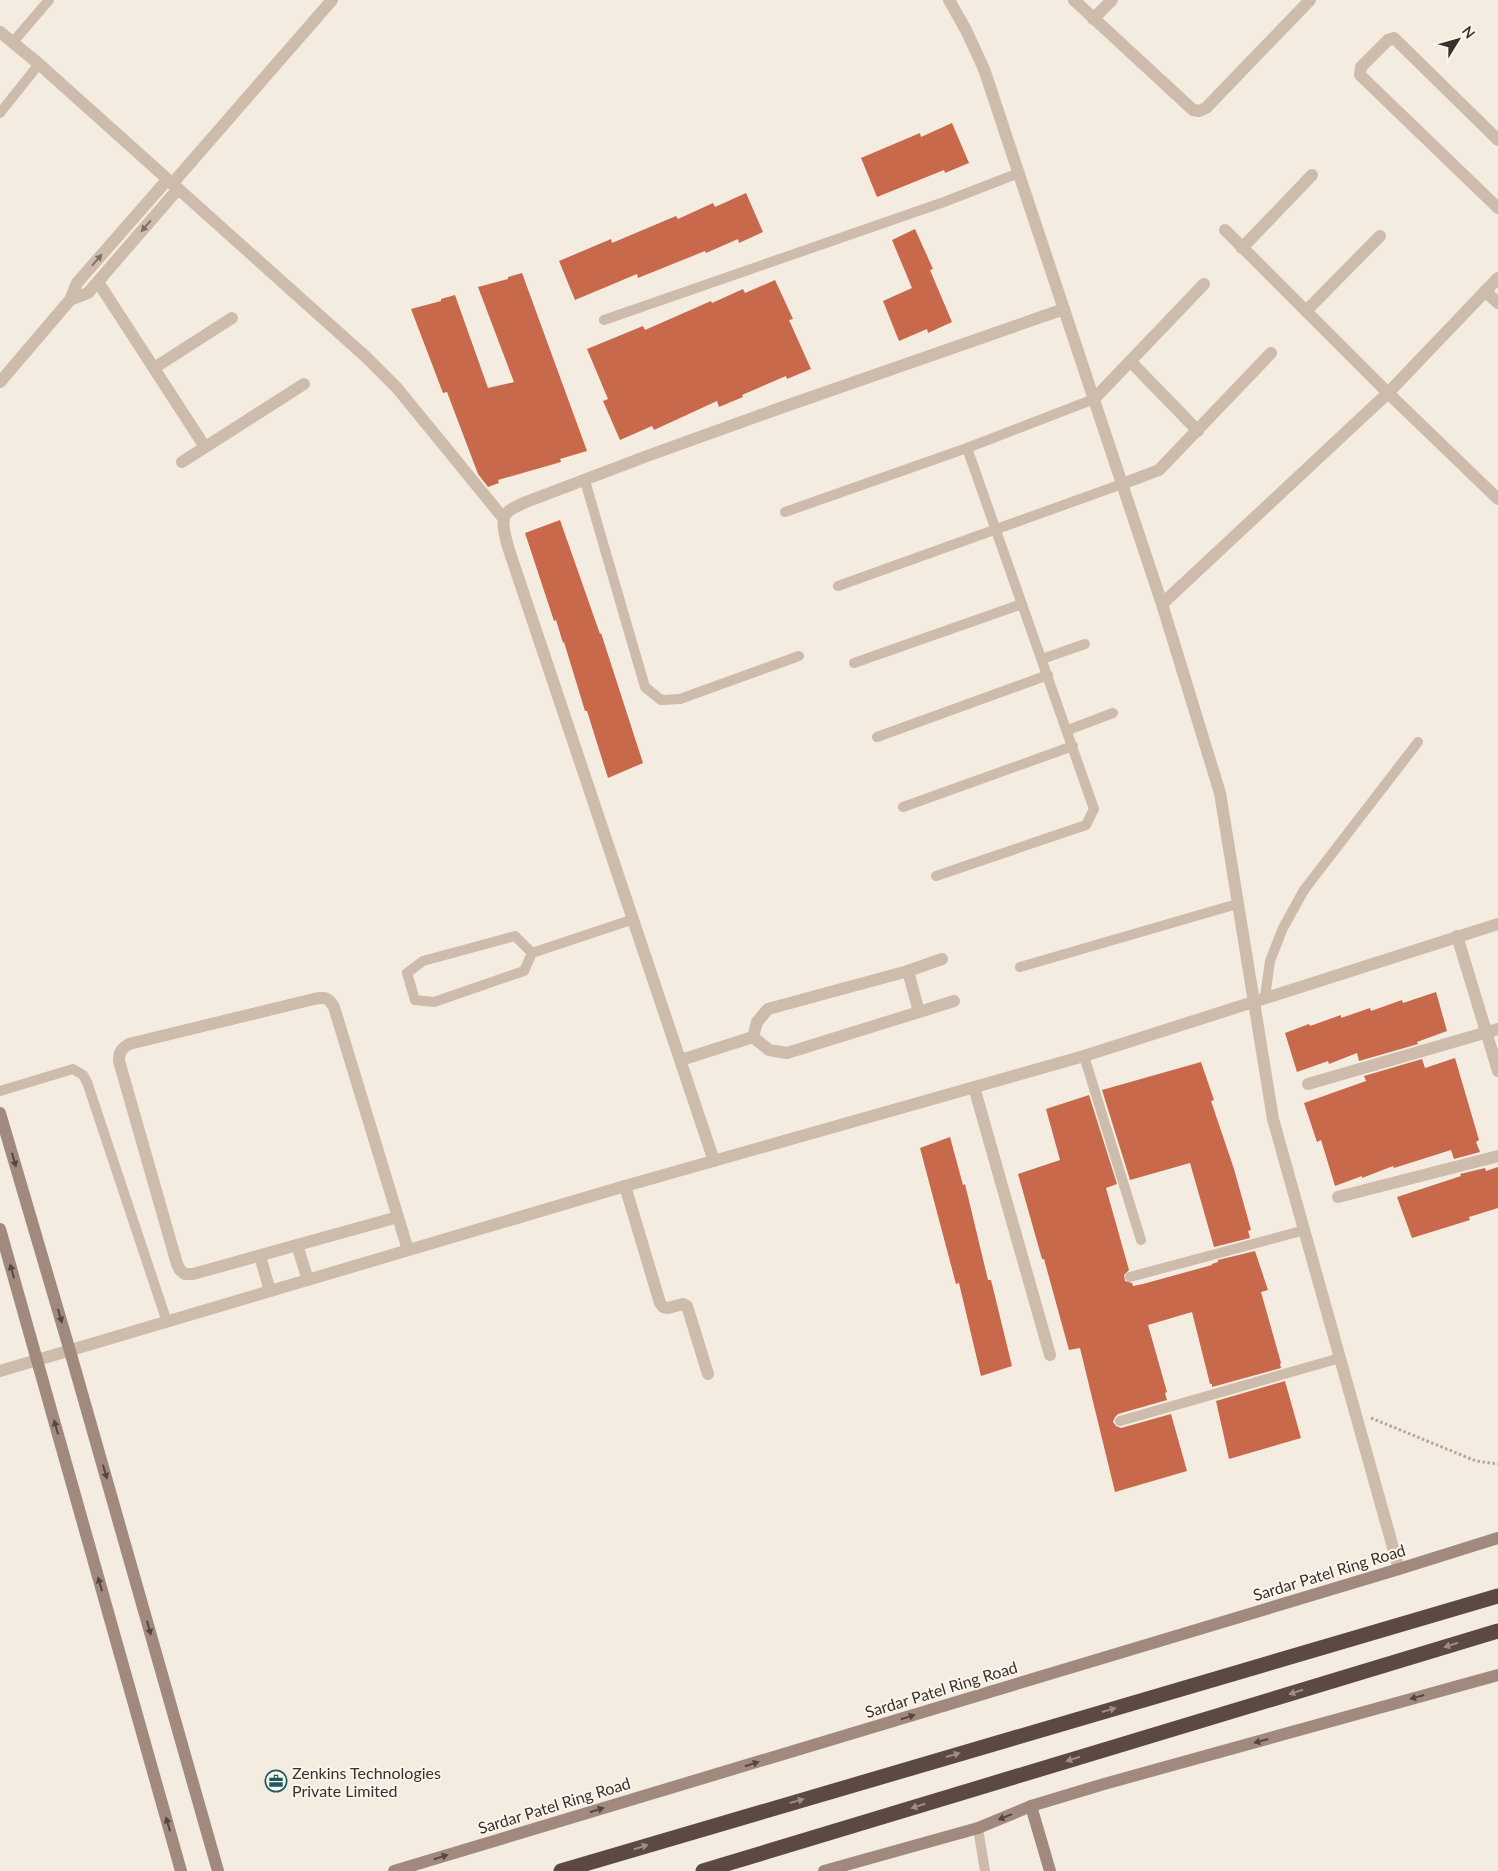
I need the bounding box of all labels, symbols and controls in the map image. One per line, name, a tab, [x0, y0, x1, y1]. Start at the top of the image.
north arrow	[1433, 15, 1483, 65]
text: N	[1459, 22, 1479, 41]
one-way arrow	[140, 219, 152, 231]
one-way arrow	[91, 254, 103, 266]
one-way arrow	[10, 1152, 18, 1167]
one-way arrow	[7, 1263, 15, 1278]
one-way arrow	[56, 1308, 64, 1323]
one-way arrow	[51, 1420, 59, 1435]
one-way arrow	[101, 1464, 109, 1479]
street label: Sardar Patel Ring Road	[1251, 1540, 1407, 1604]
one-way arrow	[96, 1576, 104, 1591]
one-way arrow	[146, 1621, 154, 1636]
one-way arrow	[1444, 1641, 1459, 1649]
street label: Sardar Patel Ring Road	[863, 1657, 1019, 1721]
one-way arrow	[1288, 1688, 1303, 1696]
one-way arrow	[1410, 1694, 1425, 1702]
one-way arrow	[1101, 1705, 1116, 1713]
one-way arrow	[901, 1712, 916, 1720]
one-way arrow	[1253, 1737, 1268, 1745]
one-way arrow	[945, 1751, 960, 1759]
one-way arrow	[1066, 1756, 1081, 1764]
one-way arrow	[745, 1759, 760, 1767]
place label: Zenkins Technologies Private Limited	[292, 1763, 441, 1800]
office icon: Zenkins Technologies Private Limited	[264, 1769, 288, 1793]
street label: Sardar Patel Ring Road	[476, 1773, 632, 1837]
one-way arrow	[789, 1796, 804, 1804]
one-way arrow	[910, 1803, 925, 1810]
one-way arrow	[589, 1806, 604, 1814]
one-way arrow	[998, 1814, 1012, 1822]
one-way arrow	[164, 1817, 172, 1832]
one-way arrow	[633, 1842, 648, 1850]
one-way arrow	[434, 1853, 449, 1861]

